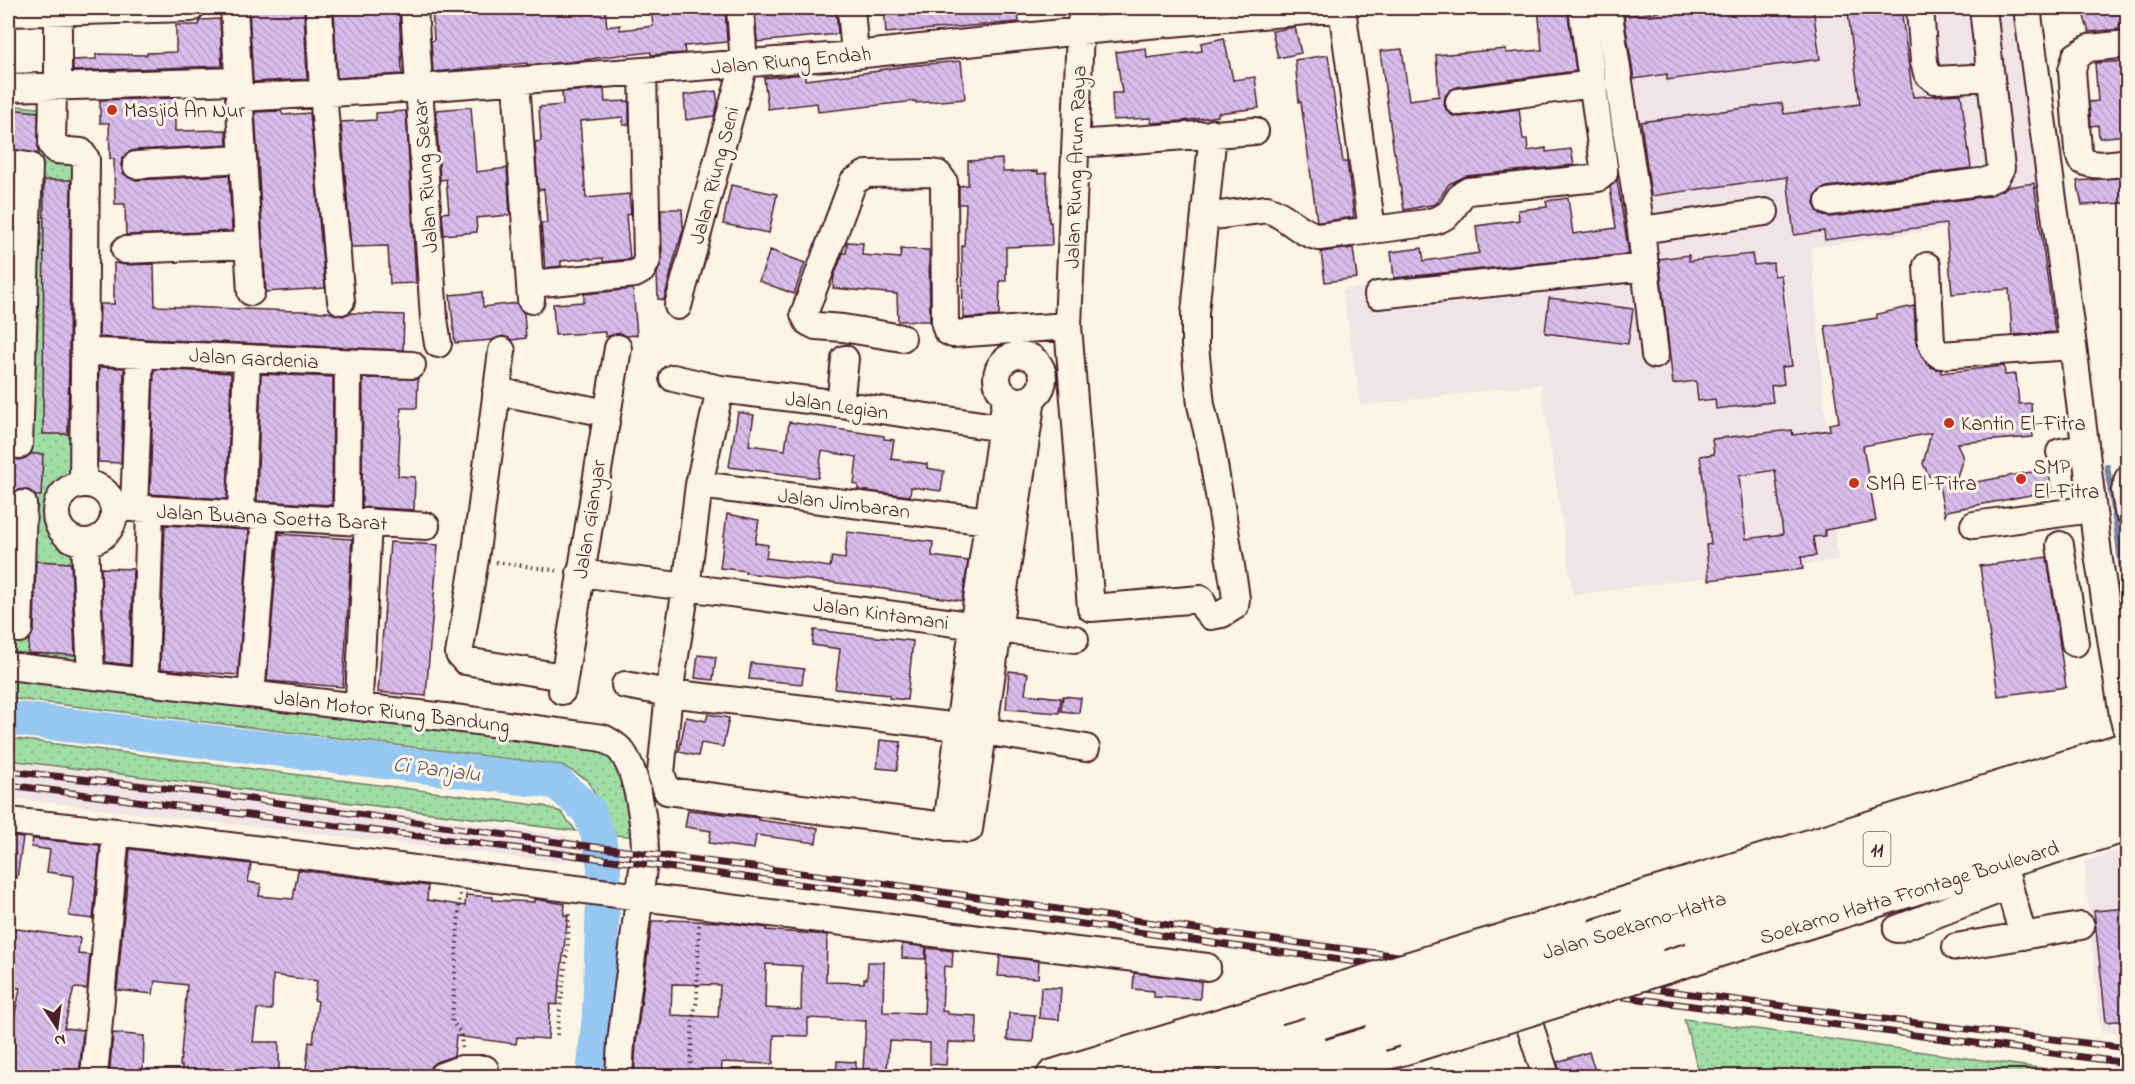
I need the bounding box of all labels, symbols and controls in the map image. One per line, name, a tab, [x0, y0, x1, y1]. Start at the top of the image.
street label: Jalan Riung Endah	[710, 40, 873, 86]
street label: Jalan Riung Arum Raya	[1058, 65, 1098, 269]
place label: Masjid An Nur	[124, 97, 245, 127]
street label: Jalan Riung Sekar	[407, 97, 449, 254]
marker: Masjid An Nur	[105, 103, 119, 117]
street label: Jalan Riung Seni	[683, 103, 751, 248]
street label: Jalan Gardenia	[188, 342, 319, 378]
street label: Jalan Legian	[783, 385, 890, 431]
place label: Kantin El-Fitra	[1961, 410, 2086, 440]
marker: Kantin El-Fitra	[1942, 416, 1956, 430]
place label: SMP El-Fitra	[2033, 454, 2099, 508]
street label: Jalan Gianyar	[567, 457, 617, 581]
place label: SMA El-Fitra	[1866, 470, 1977, 500]
marker: SMP El-Fitra	[2014, 472, 2028, 486]
marker: SMA El-Fitra	[1847, 476, 1861, 490]
street label: Jalan Jimbaran	[776, 482, 912, 528]
street label: Jalan Buana Soetta Barat	[156, 498, 388, 540]
street label: Jalan Kintamani	[811, 591, 950, 639]
street label: Jalan Motor Riung Bandung	[272, 684, 511, 744]
water label: Ci Panjalu	[391, 750, 483, 792]
road number: 11	[1864, 832, 1890, 866]
street label: Soekarno Hatta Frontage Boulevard	[1756, 834, 2064, 956]
street label: Jalan Soekarno-Hatta	[1539, 885, 1730, 969]
north arrow	[27, 997, 87, 1057]
text: N	[52, 1027, 68, 1053]

